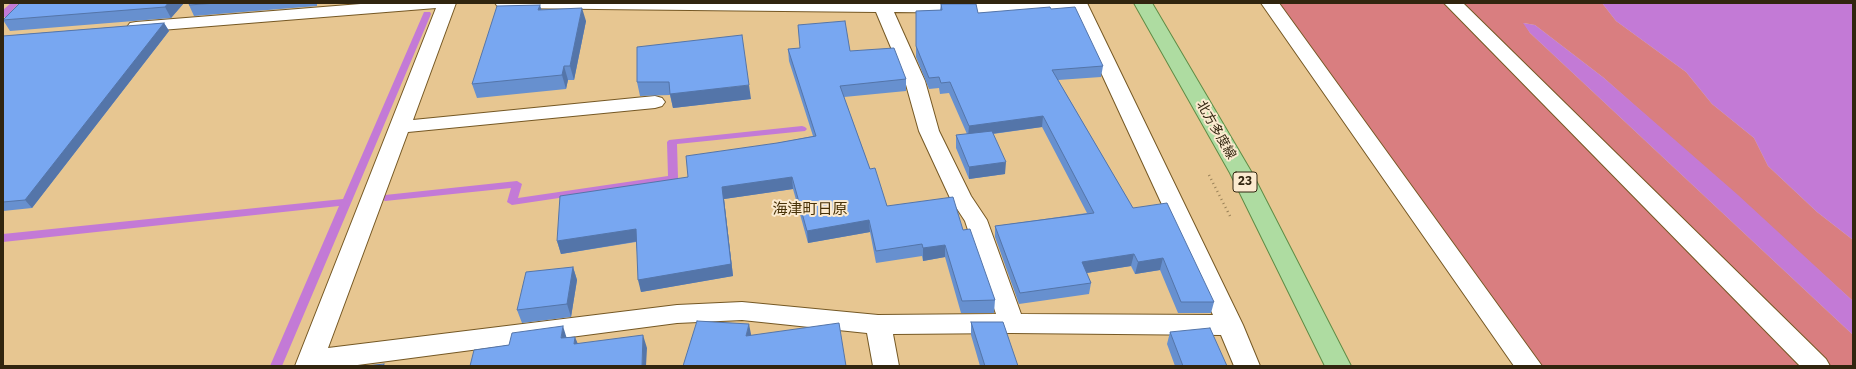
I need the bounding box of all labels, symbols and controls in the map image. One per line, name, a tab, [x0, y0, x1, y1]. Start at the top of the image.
street label: 北方多度線	[1193, 98, 1239, 162]
road number: 23	[1233, 172, 1257, 192]
district label: 海津町日原	[773, 201, 847, 219]

